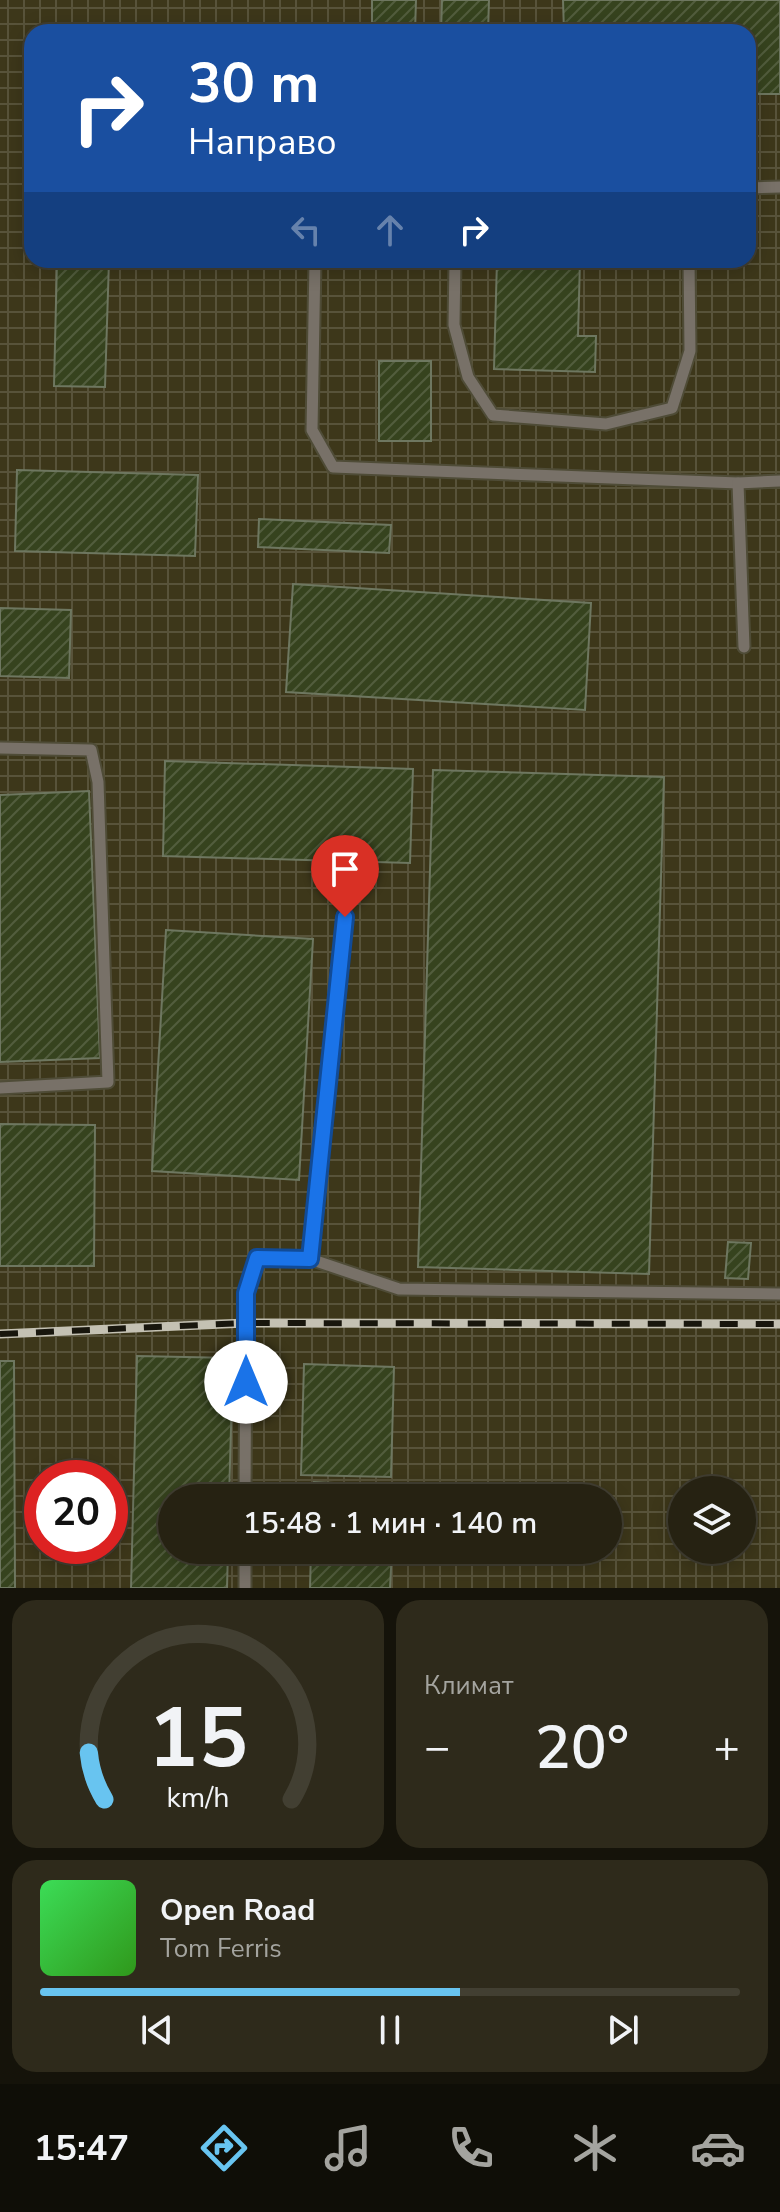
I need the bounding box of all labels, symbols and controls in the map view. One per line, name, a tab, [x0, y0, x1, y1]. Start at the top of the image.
text: 30 m	[188, 45, 319, 122]
icon: right	[56, 56, 160, 160]
text: Направо	[188, 118, 337, 167]
icon: left	[284, 208, 328, 252]
icon: ahead	[368, 208, 412, 252]
icon: right	[452, 208, 496, 252]
pin	[311, 835, 379, 917]
icon: arrive	[323, 847, 367, 891]
position arrow	[204, 1340, 288, 1424]
speed limit sign: 20	[24, 1460, 128, 1564]
map controls	[668, 1476, 756, 1564]
button: layers	[668, 1476, 756, 1564]
text: 15:48 · 1 мин · 140 m	[243, 1503, 537, 1544]
text: Климат	[424, 1668, 513, 1703]
text: 15	[148, 1682, 248, 1795]
text: 20°	[535, 1707, 629, 1789]
text: −	[424, 1718, 450, 1778]
text: +	[714, 1718, 740, 1778]
text: km/h	[167, 1778, 229, 1817]
text: Open Road	[160, 1890, 315, 1931]
text: Tom Ferris	[160, 1931, 282, 1966]
icon: previous	[135, 2008, 179, 2052]
icon: pause	[368, 2008, 412, 2052]
icon: next	[601, 2008, 645, 2052]
icon: directions	[196, 2120, 252, 2176]
icon: music	[320, 2120, 376, 2176]
icon: phone	[443, 2120, 499, 2176]
icon: climate	[567, 2120, 623, 2176]
icon: car	[690, 2120, 746, 2176]
text: 15:47	[34, 2124, 129, 2173]

